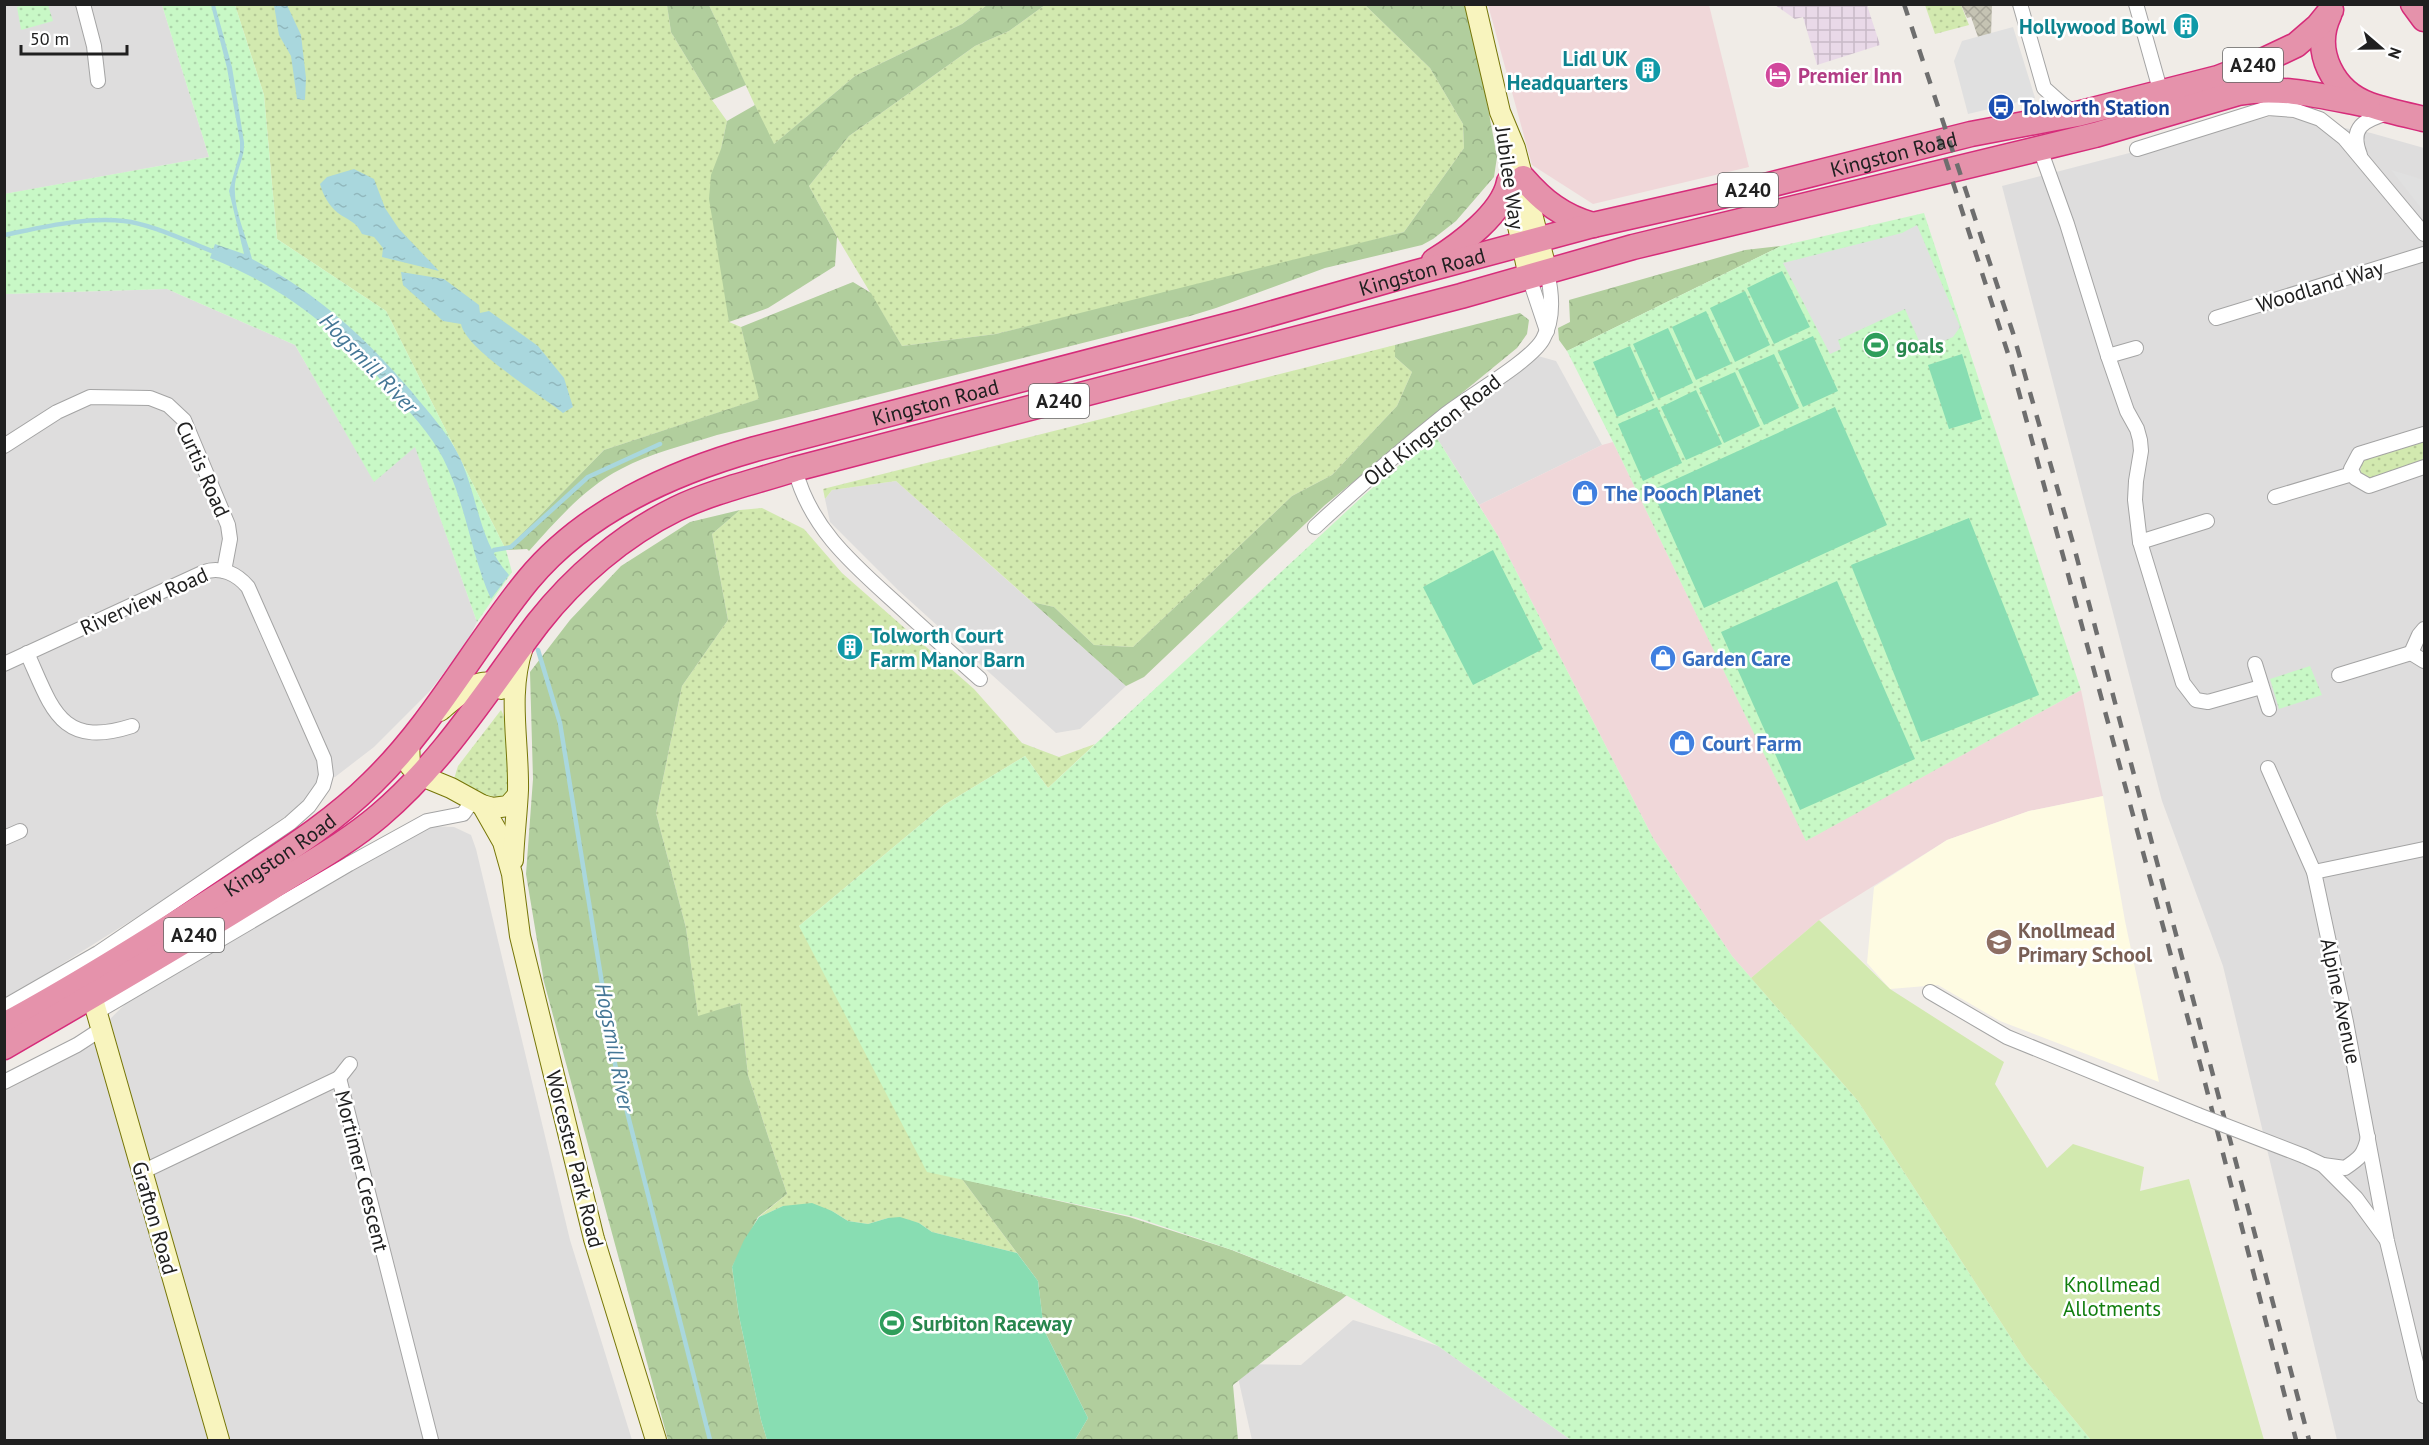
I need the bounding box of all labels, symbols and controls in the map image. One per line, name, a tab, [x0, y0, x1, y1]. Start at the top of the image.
building icon: Hollywood Bowl	[2171, 11, 2201, 41]
place label: Hollywood Bowl	[2019, 13, 2167, 40]
scale bar	[21, 18, 128, 56]
north arrow	[2351, 18, 2411, 78]
text: 50 m	[30, 27, 69, 50]
place label: Lidl UK Headquarters	[1507, 45, 1628, 96]
text: N	[2384, 45, 2406, 61]
road number: A240	[2223, 48, 2283, 82]
building icon: Lidl UK Headquarters	[1633, 55, 1663, 85]
hotel icon: Premier Inn	[1763, 60, 1793, 90]
place label: Premier Inn	[1798, 62, 1902, 89]
bus stop icon: Tolworth Station	[1986, 92, 2016, 122]
place label: Tolworth Station	[2020, 94, 2170, 121]
street label: Jubilee Way	[1489, 124, 1531, 231]
street label: Kingston Road	[1827, 125, 1960, 183]
road number: A240	[1718, 173, 1778, 207]
street label: Kingston Road	[1356, 241, 1488, 301]
street label: Woodland Way	[2253, 254, 2387, 318]
water label: Hogsmill River	[314, 307, 425, 421]
sports icon: goals	[1861, 330, 1891, 360]
place label: goals	[1896, 332, 1944, 359]
street label: Old Kingston Road	[1358, 368, 1506, 492]
street label: Kingston Road	[869, 372, 1001, 431]
road number: A240	[1029, 384, 1089, 418]
street label: Curtis Road	[170, 417, 236, 521]
shop icon: The Pooch Planet	[1570, 478, 1600, 508]
place label: The Pooch Planet	[1604, 480, 1762, 507]
street label: Riverview Road	[76, 561, 212, 641]
place label: Tolworth Court Farm Manor Barn	[870, 622, 1025, 673]
building icon: Tolworth Court Farm Manor Barn	[835, 632, 865, 662]
shop icon: Garden Care	[1648, 643, 1678, 673]
place label: Garden Care	[1682, 645, 1791, 672]
shop icon: Court Farm	[1667, 728, 1697, 758]
place label: Court Farm	[1702, 730, 1802, 757]
street label: Kingston Road	[218, 807, 341, 902]
place label: Knollmead Primary School	[2018, 917, 2153, 968]
road number: A240	[164, 918, 224, 952]
school or university icon: Knollmead Primary School	[1984, 927, 2014, 957]
street label: Alpine Avenue	[2314, 936, 2368, 1066]
water label: Hogsmill River	[589, 981, 641, 1115]
street label: Worcester Park Road	[540, 1068, 610, 1250]
street label: Mortimer Crescent	[329, 1087, 395, 1255]
street label: Grafton Road	[126, 1158, 184, 1278]
park label: Knollmead Allotments	[2063, 1271, 2161, 1322]
sports icon: Surbiton Raceway	[877, 1308, 907, 1338]
place label: Surbiton Raceway	[912, 1310, 1073, 1337]

